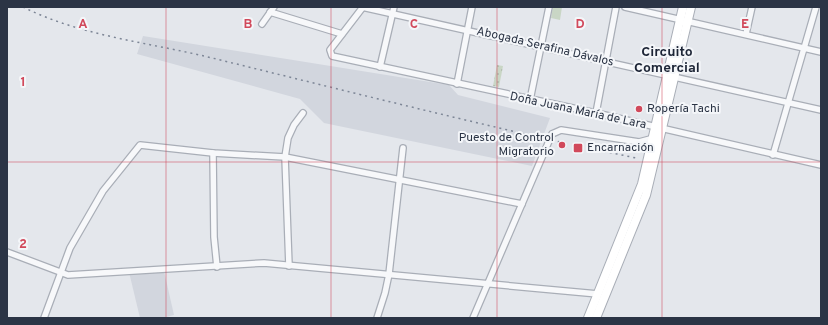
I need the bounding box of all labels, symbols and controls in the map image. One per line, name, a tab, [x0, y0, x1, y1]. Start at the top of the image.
text: A	[78, 17, 88, 33]
text: B	[244, 17, 253, 33]
text: C	[410, 17, 418, 33]
text: E	[741, 17, 749, 33]
street label: Abogada Serafina Dávalos	[475, 24, 615, 70]
district label: Circuito Comercial	[634, 44, 700, 77]
text: 1	[20, 75, 26, 91]
street label: Doña Juana María de Lara	[508, 89, 648, 133]
place label: Ropería Tachi	[647, 101, 720, 117]
marker: Ropería Tachi	[634, 104, 644, 114]
place label: Puesto de Control Migratorio	[459, 130, 554, 160]
marker: Puesto de Control Migratorio	[557, 140, 567, 150]
place label: Encarnación	[587, 140, 654, 156]
marker: Encarnación	[572, 142, 584, 154]
text: 2	[19, 237, 27, 253]

